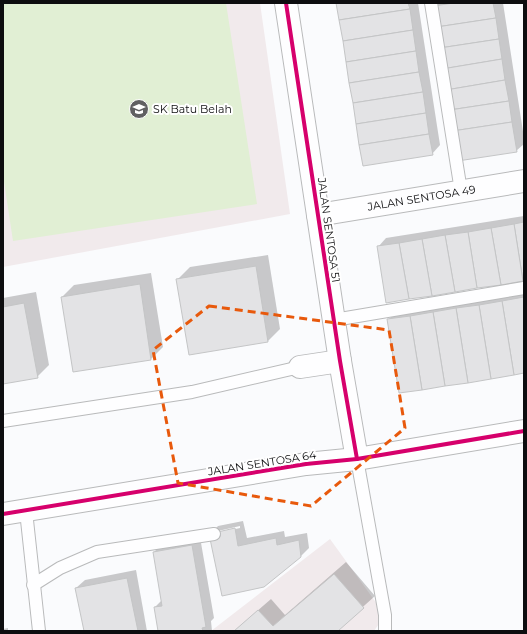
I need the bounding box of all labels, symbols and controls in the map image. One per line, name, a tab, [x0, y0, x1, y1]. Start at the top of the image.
school or university icon: SK Batu Belah	[128, 98, 150, 120]
place label: SK Batu Belah	[153, 102, 232, 116]
street label: JALAN SENTOSA 51	[315, 176, 343, 283]
street label: JALAN SENTOSA 49	[365, 182, 477, 214]
street label: JALAN SENTOSA 64	[206, 447, 318, 479]

